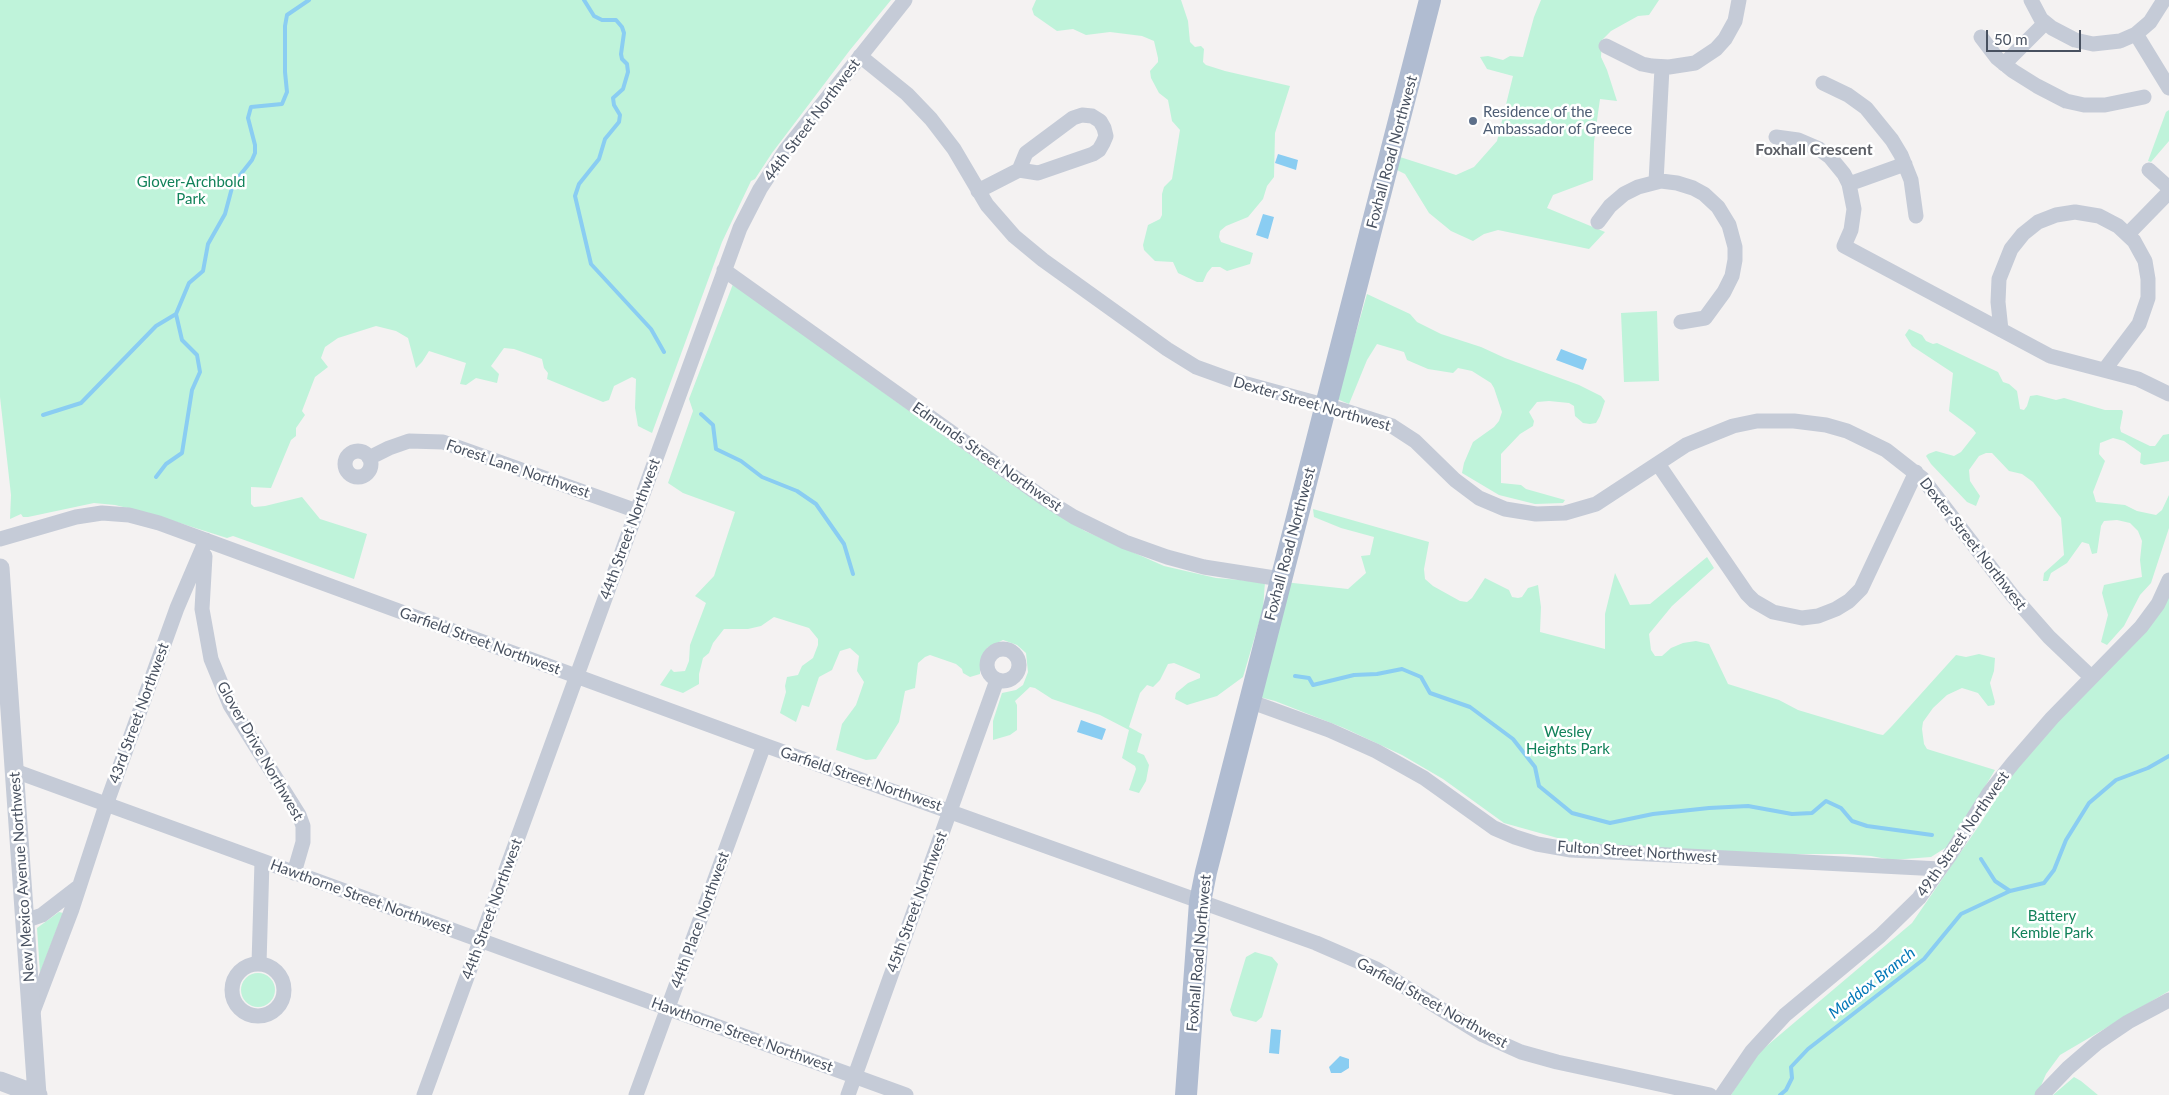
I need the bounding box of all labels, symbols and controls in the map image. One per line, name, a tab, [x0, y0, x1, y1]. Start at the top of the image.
scale bar	[1989, 20, 2084, 52]
text: 50 m	[1994, 30, 2028, 48]
street label: 44th Street Northwest	[760, 55, 864, 185]
street label: Foxhall Road Northwest	[1363, 74, 1421, 230]
place label: Residence of the Ambassador of Greece	[1483, 103, 1632, 138]
marker: Residence of the Ambassador of Greece	[1467, 115, 1479, 127]
district label: Foxhall Crescent	[1755, 140, 1873, 160]
park label: Glover-Archbold Park	[137, 173, 245, 208]
street label: Dexter Street Northwest	[1231, 373, 1393, 435]
street label: Edmunds Street Northwest	[909, 399, 1065, 515]
street label: Forest Lane Northwest	[444, 436, 592, 502]
street label: 44th Street Northwest	[596, 456, 664, 602]
street label: Foxhall Road Northwest	[1261, 466, 1319, 622]
street label: Dexter Street Northwest	[1916, 474, 2030, 614]
street label: Garfield Street Northwest	[397, 604, 563, 678]
street label: 43rd Street Northwest	[105, 640, 173, 786]
street label: Glover Drive Northwest	[213, 678, 307, 824]
park label: Wesley Heights Park	[1526, 723, 1610, 758]
street label: Garfield Street Northwest	[778, 743, 944, 815]
street label: 49th Street Northwest	[1913, 768, 2013, 900]
street label: New Mexico Avenue Northwest	[6, 771, 38, 983]
street label: 45th Street Northwest	[883, 829, 951, 975]
street label: 44th Street Northwest	[458, 836, 526, 982]
street label: Fulton Street Northwest	[1557, 837, 1717, 867]
street label: 44th Place Northwest	[667, 849, 733, 991]
street label: Hawthorne Street Northwest	[268, 856, 454, 938]
street label: Foxhall Road Northwest	[1183, 874, 1215, 1032]
park label: Battery Kemble Park	[2011, 907, 2093, 942]
water label: Maddox Branch	[1825, 943, 1919, 1023]
street label: Garfield Street Northwest	[1353, 954, 1511, 1052]
street label: Hawthorne Street Northwest	[649, 994, 835, 1076]

